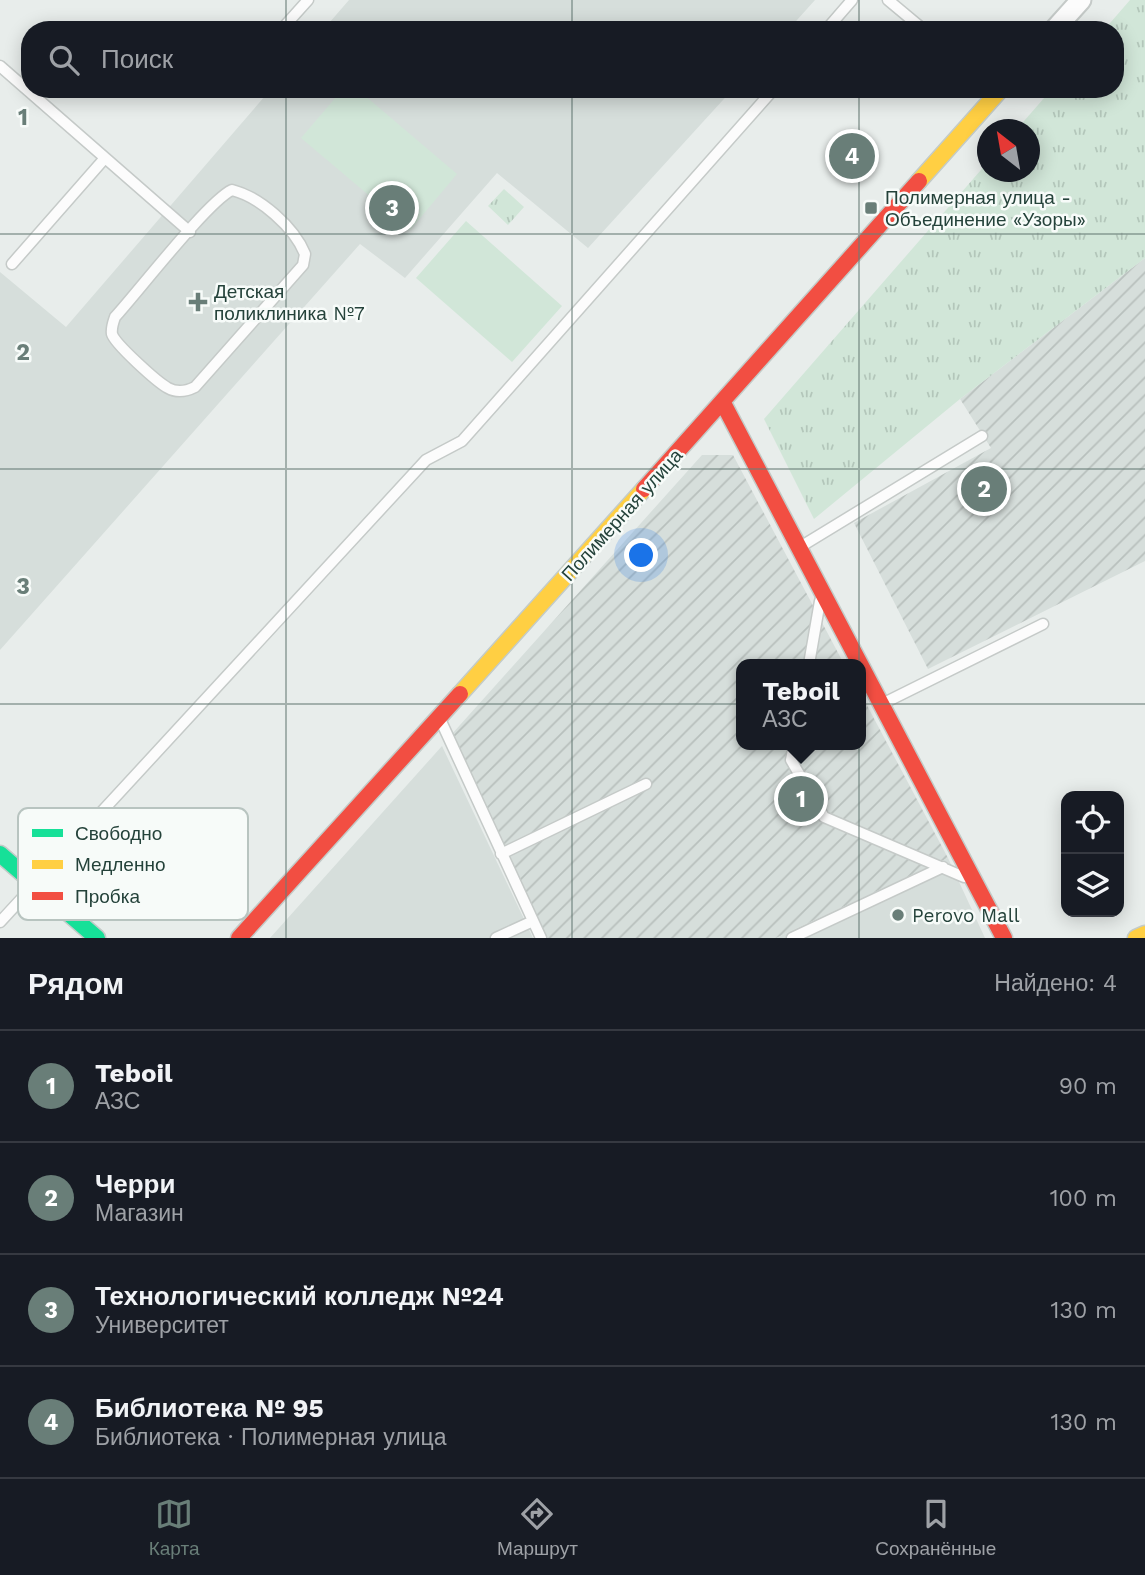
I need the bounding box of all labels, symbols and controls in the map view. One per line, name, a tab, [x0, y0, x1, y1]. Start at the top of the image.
search box	[21, 21, 1124, 98]
icon: search	[45, 41, 83, 79]
text: Поиск	[101, 44, 173, 74]
text: 1	[18, 104, 28, 131]
north arrow	[977, 119, 1040, 182]
pin: 4	[829, 130, 875, 182]
pin: 3	[369, 182, 415, 234]
place label: Полимерная улица - Объединение «Узоры»	[885, 186, 1086, 231]
marker: Полимерная улица - Объединение «Узоры»	[863, 200, 879, 216]
place label: Детская поликлиника №7	[214, 280, 365, 325]
marker: Детская поликлиника №7	[188, 292, 208, 312]
text: 2	[16, 339, 30, 366]
street label: Полимерная улица	[557, 444, 688, 586]
pin: 2	[961, 463, 1007, 515]
your location	[624, 538, 658, 572]
text: 3	[16, 573, 30, 600]
popup	[736, 659, 866, 750]
text: Teboil	[762, 676, 840, 706]
text: АЗС	[762, 706, 808, 733]
pin: 1	[778, 773, 824, 825]
map controls	[1061, 791, 1124, 917]
button: locate	[1061, 791, 1124, 854]
legend	[18, 808, 248, 920]
text: Свободно	[75, 822, 162, 845]
text: Медленно	[75, 853, 165, 876]
button: layers	[1061, 854, 1124, 917]
text: Пробка	[75, 885, 140, 908]
place label: Perovo Mall	[912, 904, 1020, 927]
marker: Perovo Mall	[890, 907, 906, 923]
text: Рядом	[28, 966, 124, 1001]
text: Найдено: 4	[994, 970, 1117, 997]
text: Teboil	[95, 1058, 173, 1088]
text: 1	[46, 1073, 56, 1100]
text: 90 m	[1059, 1073, 1117, 1100]
text: АЗС	[95, 1088, 140, 1115]
text: Черри	[95, 1169, 175, 1199]
text: 2	[44, 1185, 58, 1212]
text: 100 m	[1050, 1185, 1117, 1212]
text: Магазин	[95, 1200, 184, 1227]
text: Технологический колледж №24	[95, 1281, 504, 1311]
text: 3	[44, 1297, 58, 1324]
text: 130 m	[1051, 1297, 1117, 1324]
text: Университет	[95, 1312, 229, 1339]
text: Библиотека № 95	[95, 1393, 324, 1423]
text: 4	[44, 1409, 58, 1436]
text: 130 m	[1051, 1409, 1117, 1436]
text: Библиотека · Полимерная улица	[95, 1424, 446, 1451]
tab: Карта	[149, 1495, 200, 1560]
tab: Маршрут	[497, 1495, 578, 1560]
tab: Сохранённые	[875, 1495, 996, 1560]

